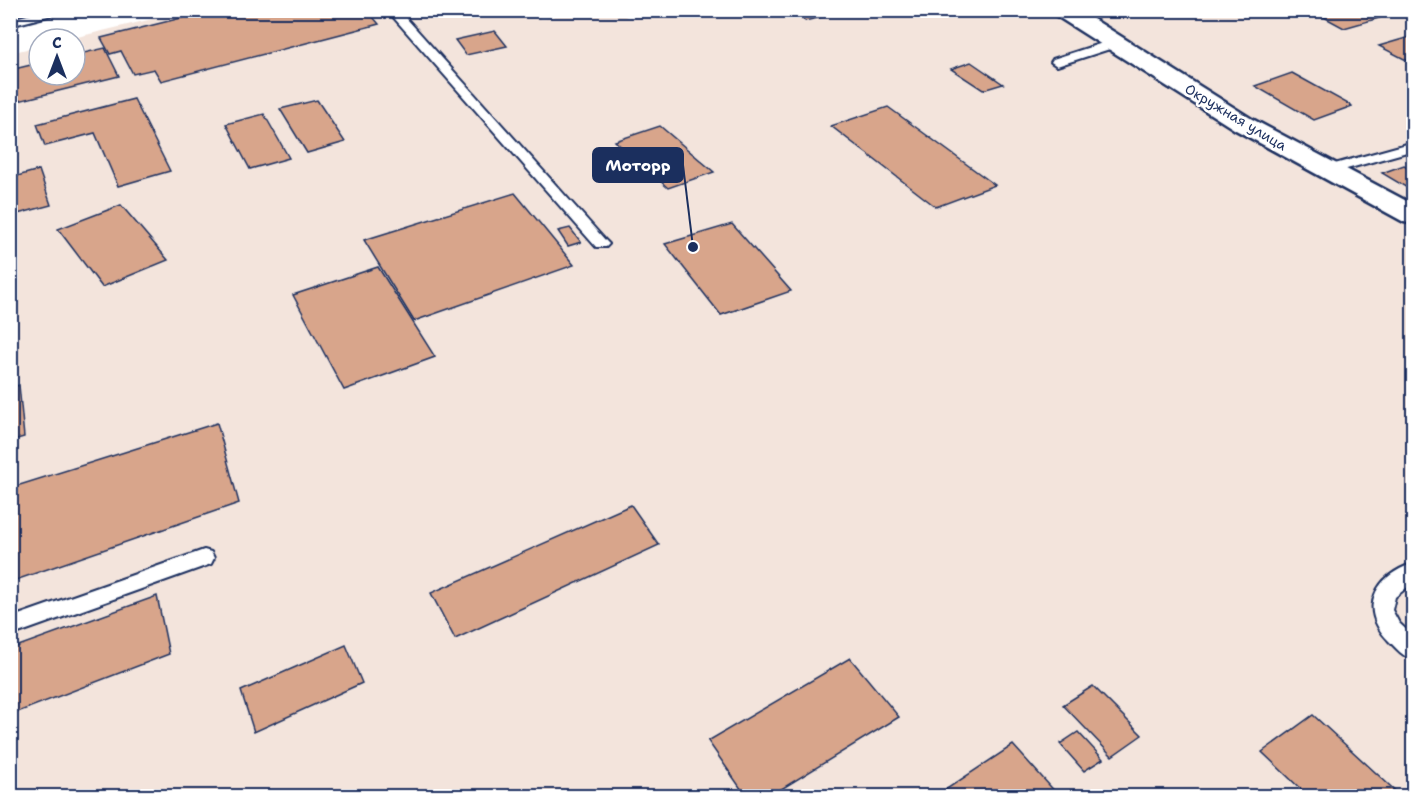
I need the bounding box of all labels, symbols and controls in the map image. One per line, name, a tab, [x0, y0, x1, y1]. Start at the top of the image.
north arrow	[27, 27, 87, 87]
text: С	[52, 32, 62, 53]
street label: Окружная улица	[1182, 79, 1290, 155]
callout: Моторр	[593, 148, 683, 182]
text: Моторр	[605, 155, 671, 176]

